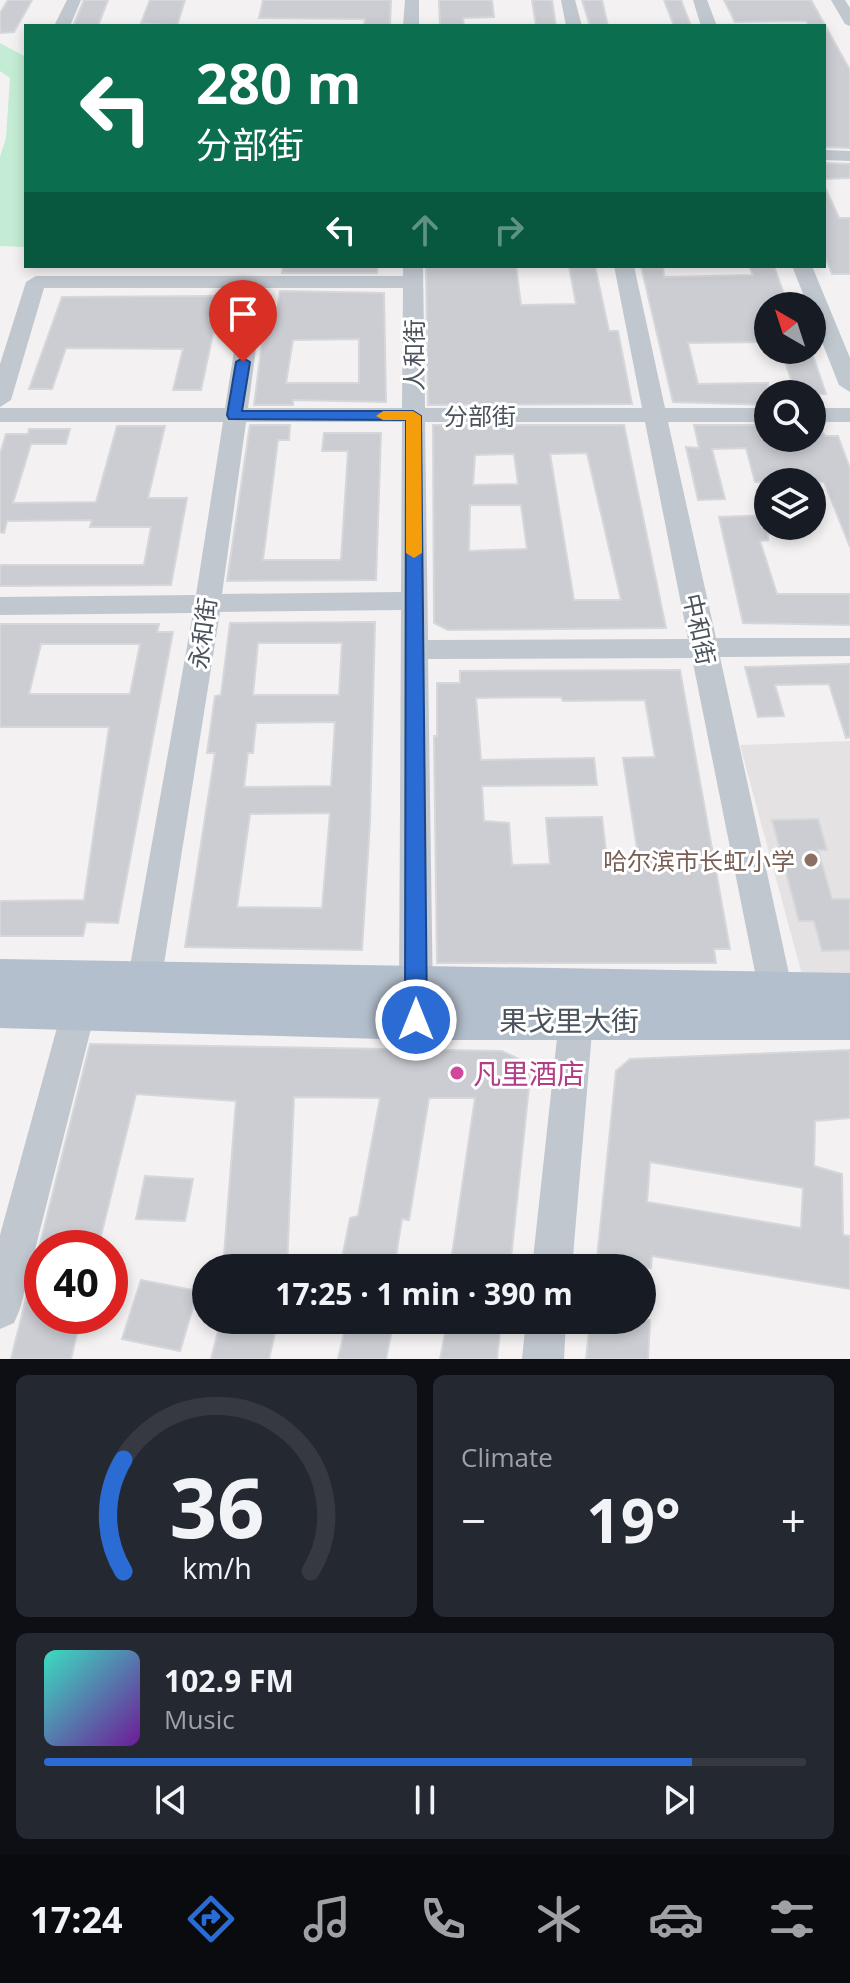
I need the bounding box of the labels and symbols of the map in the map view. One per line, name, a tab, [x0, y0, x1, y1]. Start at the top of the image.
pin	[209, 280, 277, 362]
north arrow	[754, 292, 826, 364]
street label: 人和街	[397, 319, 430, 391]
street label: 分部街	[444, 399, 516, 432]
street label: 中和街	[676, 590, 724, 668]
street label: 永和街	[181, 595, 223, 671]
place label: 哈尔滨市长虹小学	[603, 844, 795, 877]
marker: 哈尔滨市长虹小学	[802, 851, 820, 869]
position arrow	[374, 978, 458, 1062]
street label: 果戈里大街	[499, 1001, 639, 1039]
place label: 凡里酒店	[473, 1054, 585, 1092]
marker: 凡里酒店	[448, 1064, 466, 1082]
speed limit sign: 40	[24, 1230, 128, 1334]

